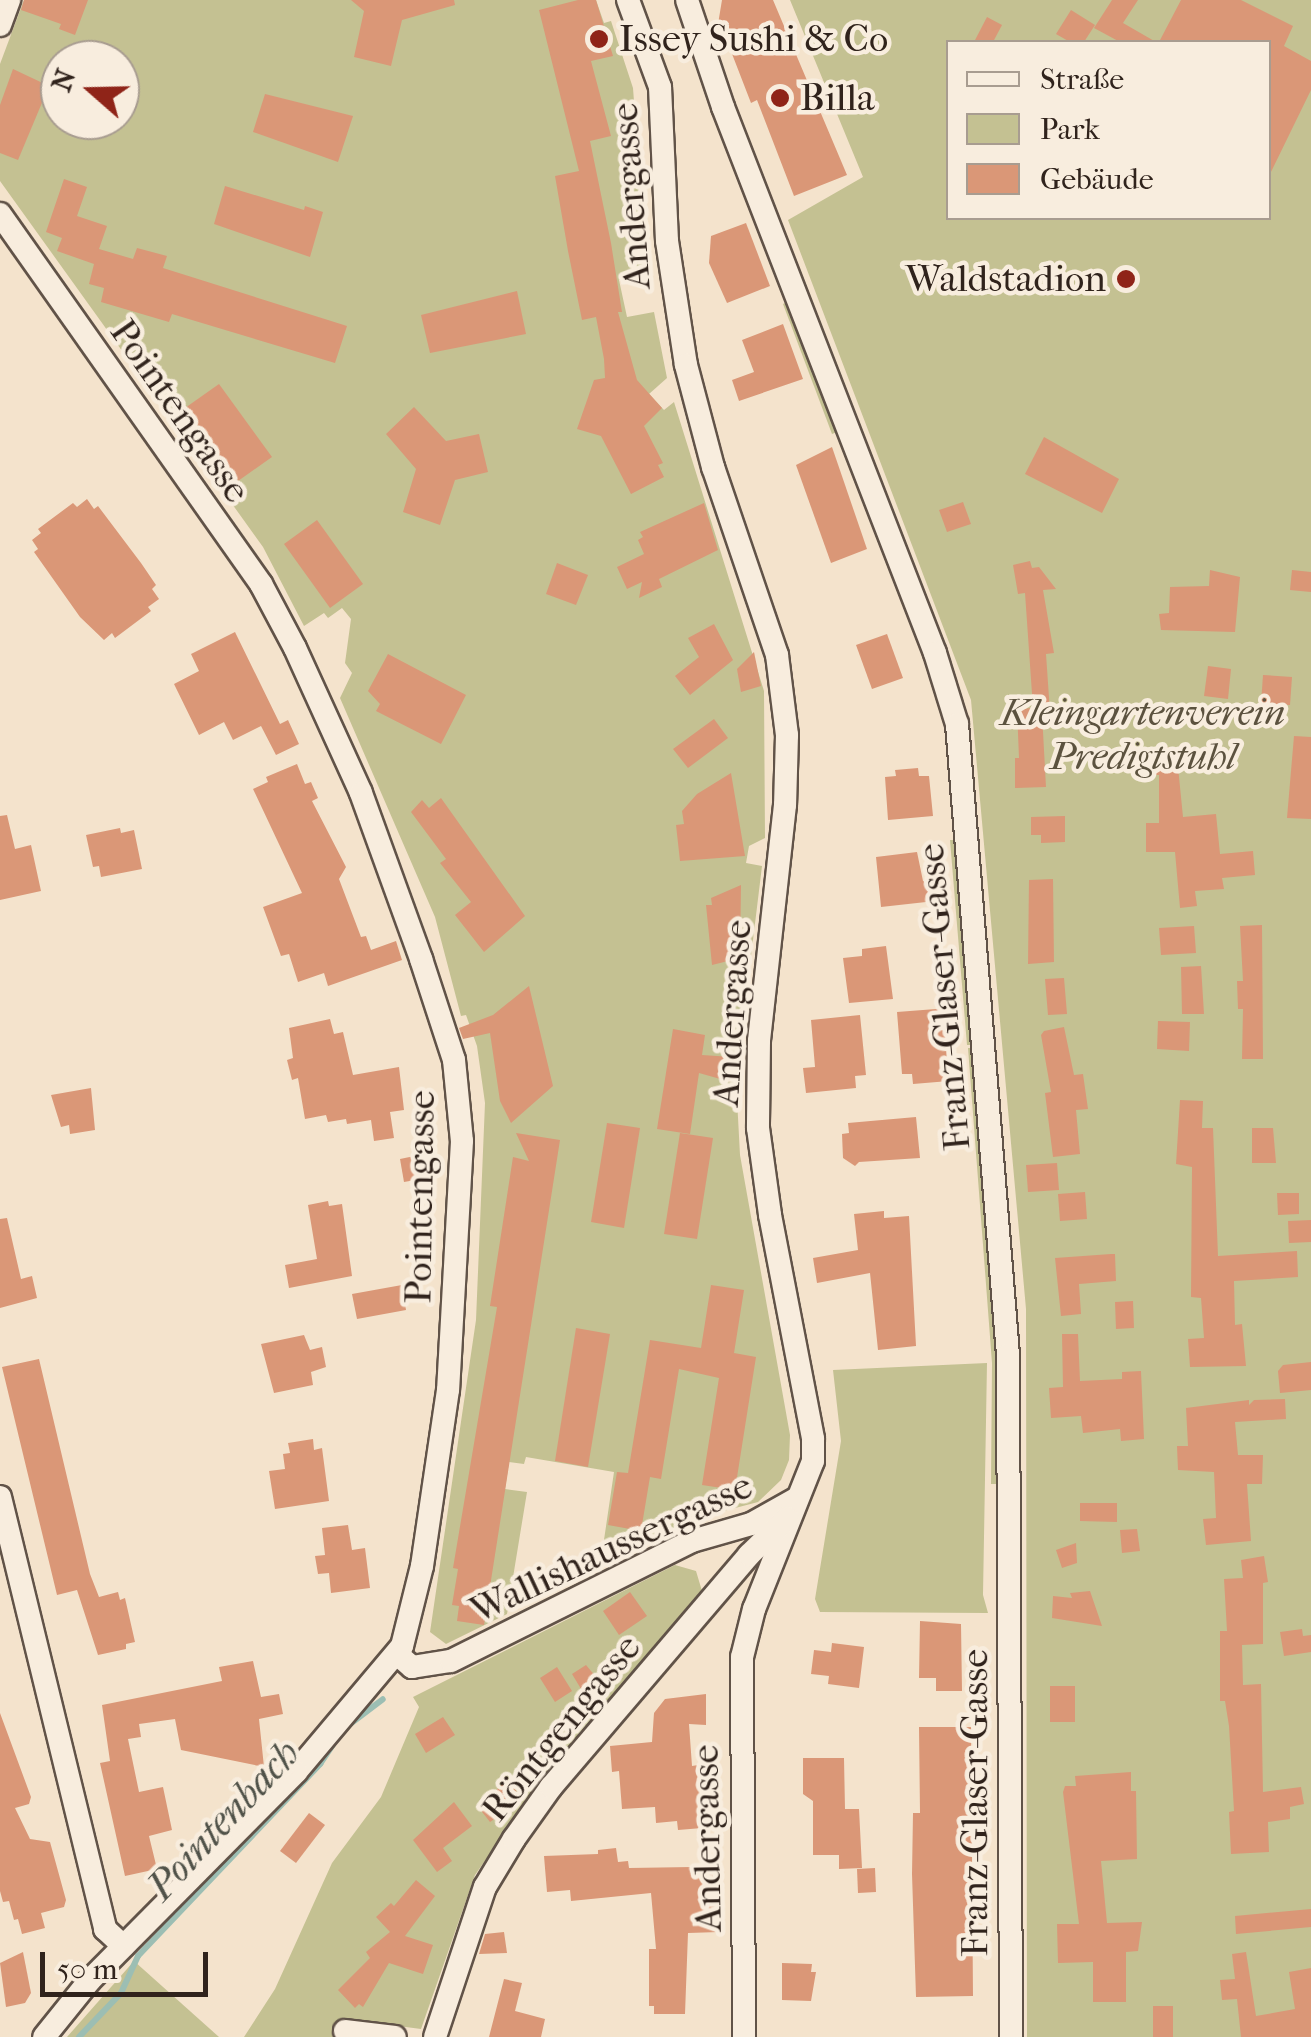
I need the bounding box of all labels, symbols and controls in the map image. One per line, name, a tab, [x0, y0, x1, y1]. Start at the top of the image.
place label: Issey Sushi & Co	[619, 16, 888, 62]
marker: Issey Sushi & Co	[588, 28, 610, 50]
north arrow	[40, 40, 140, 140]
legend	[946, 40, 1271, 220]
text: Straße	[1040, 62, 1124, 97]
text: N	[44, 65, 82, 96]
place label: Billa	[800, 75, 875, 121]
marker: Billa	[769, 87, 791, 109]
street label: Andergasse	[602, 101, 660, 291]
text: Park	[1040, 112, 1100, 147]
text: Gebäude	[1040, 162, 1154, 197]
place label: Waldstadion	[905, 256, 1106, 302]
marker: Waldstadion	[1115, 268, 1137, 290]
street label: Pointengasse	[100, 311, 260, 511]
park label: Kleingartenverein Predigtstuhl	[1001, 690, 1285, 779]
street label: Franz-Glaser-Gasse	[908, 842, 980, 1152]
street label: Andergasse	[703, 918, 761, 1108]
street label: Pointengasse	[395, 1090, 445, 1304]
street label: Wallishaussergasse	[463, 1463, 759, 1633]
street label: Röntgengasse	[472, 1625, 650, 1831]
street label: Franz-Glaser-Gasse	[952, 1649, 998, 1957]
water label: Pointenbach	[137, 1730, 309, 1910]
street label: Andergasse	[683, 1744, 731, 1932]
scale bar	[45, 1932, 212, 1994]
text: 50 m	[57, 1952, 118, 1987]

